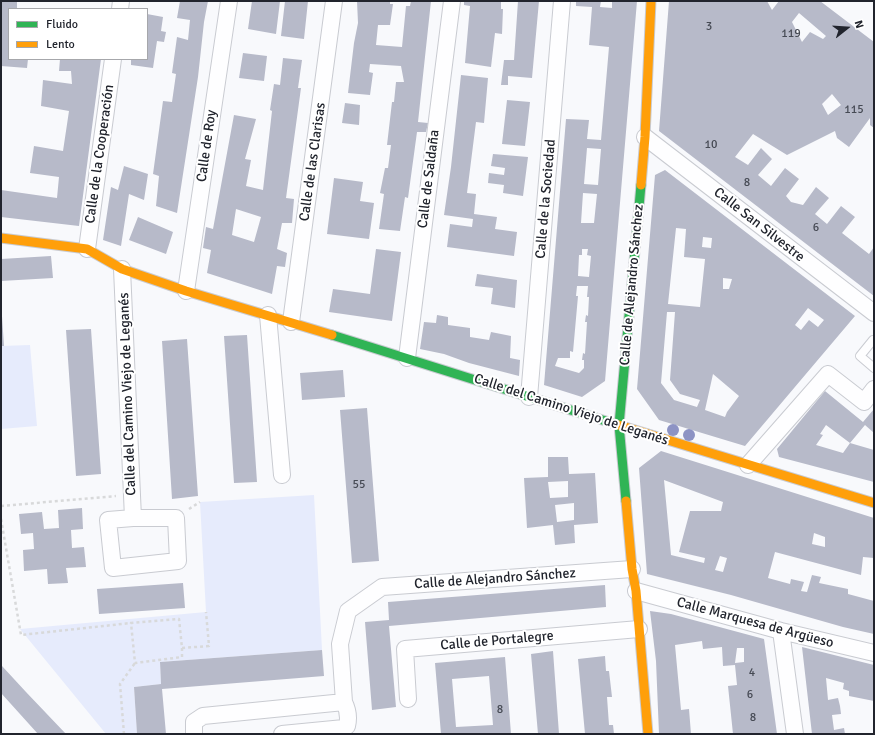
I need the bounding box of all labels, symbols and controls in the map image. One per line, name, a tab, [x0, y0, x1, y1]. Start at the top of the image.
legend	[8, 8, 148, 60]
north arrow	[827, 8, 867, 48]
text: Fluido	[46, 17, 78, 32]
text: N	[852, 19, 866, 30]
house number: 3	[706, 20, 712, 34]
house number: 119	[781, 27, 801, 41]
text: Lento	[46, 37, 75, 52]
street label: Calle de la Cooperación	[82, 83, 118, 225]
street label: Calle de las Clarisas	[296, 102, 330, 222]
house number: 115	[844, 103, 864, 117]
street label: Calle de Roy	[194, 109, 220, 183]
street label: Calle de Saldaña	[415, 129, 443, 229]
house number: 10	[705, 138, 717, 152]
street label: Calle de la Sociedad	[532, 139, 560, 259]
house number: 8	[744, 176, 750, 190]
street label: Calle San Silvestre	[710, 184, 808, 266]
street label: Calle de Alejandro Sánchez	[617, 204, 647, 366]
house number: 6	[813, 221, 819, 235]
street label: Calle del Camino Viejo de Leganés	[116, 292, 140, 496]
street label: Calle del Camino Viejo de Leganés	[472, 371, 670, 449]
house number: 55	[353, 478, 365, 492]
street label: Calle de Alejandro Sánchez	[414, 565, 576, 593]
street label: Calle Marquesa de Argüeso	[675, 594, 835, 652]
street label: Calle de Portalegre	[440, 628, 554, 654]
house number: 4	[749, 666, 755, 680]
house number: 6	[747, 688, 753, 702]
house number: 8	[497, 703, 503, 717]
house number: 8	[750, 711, 756, 725]

